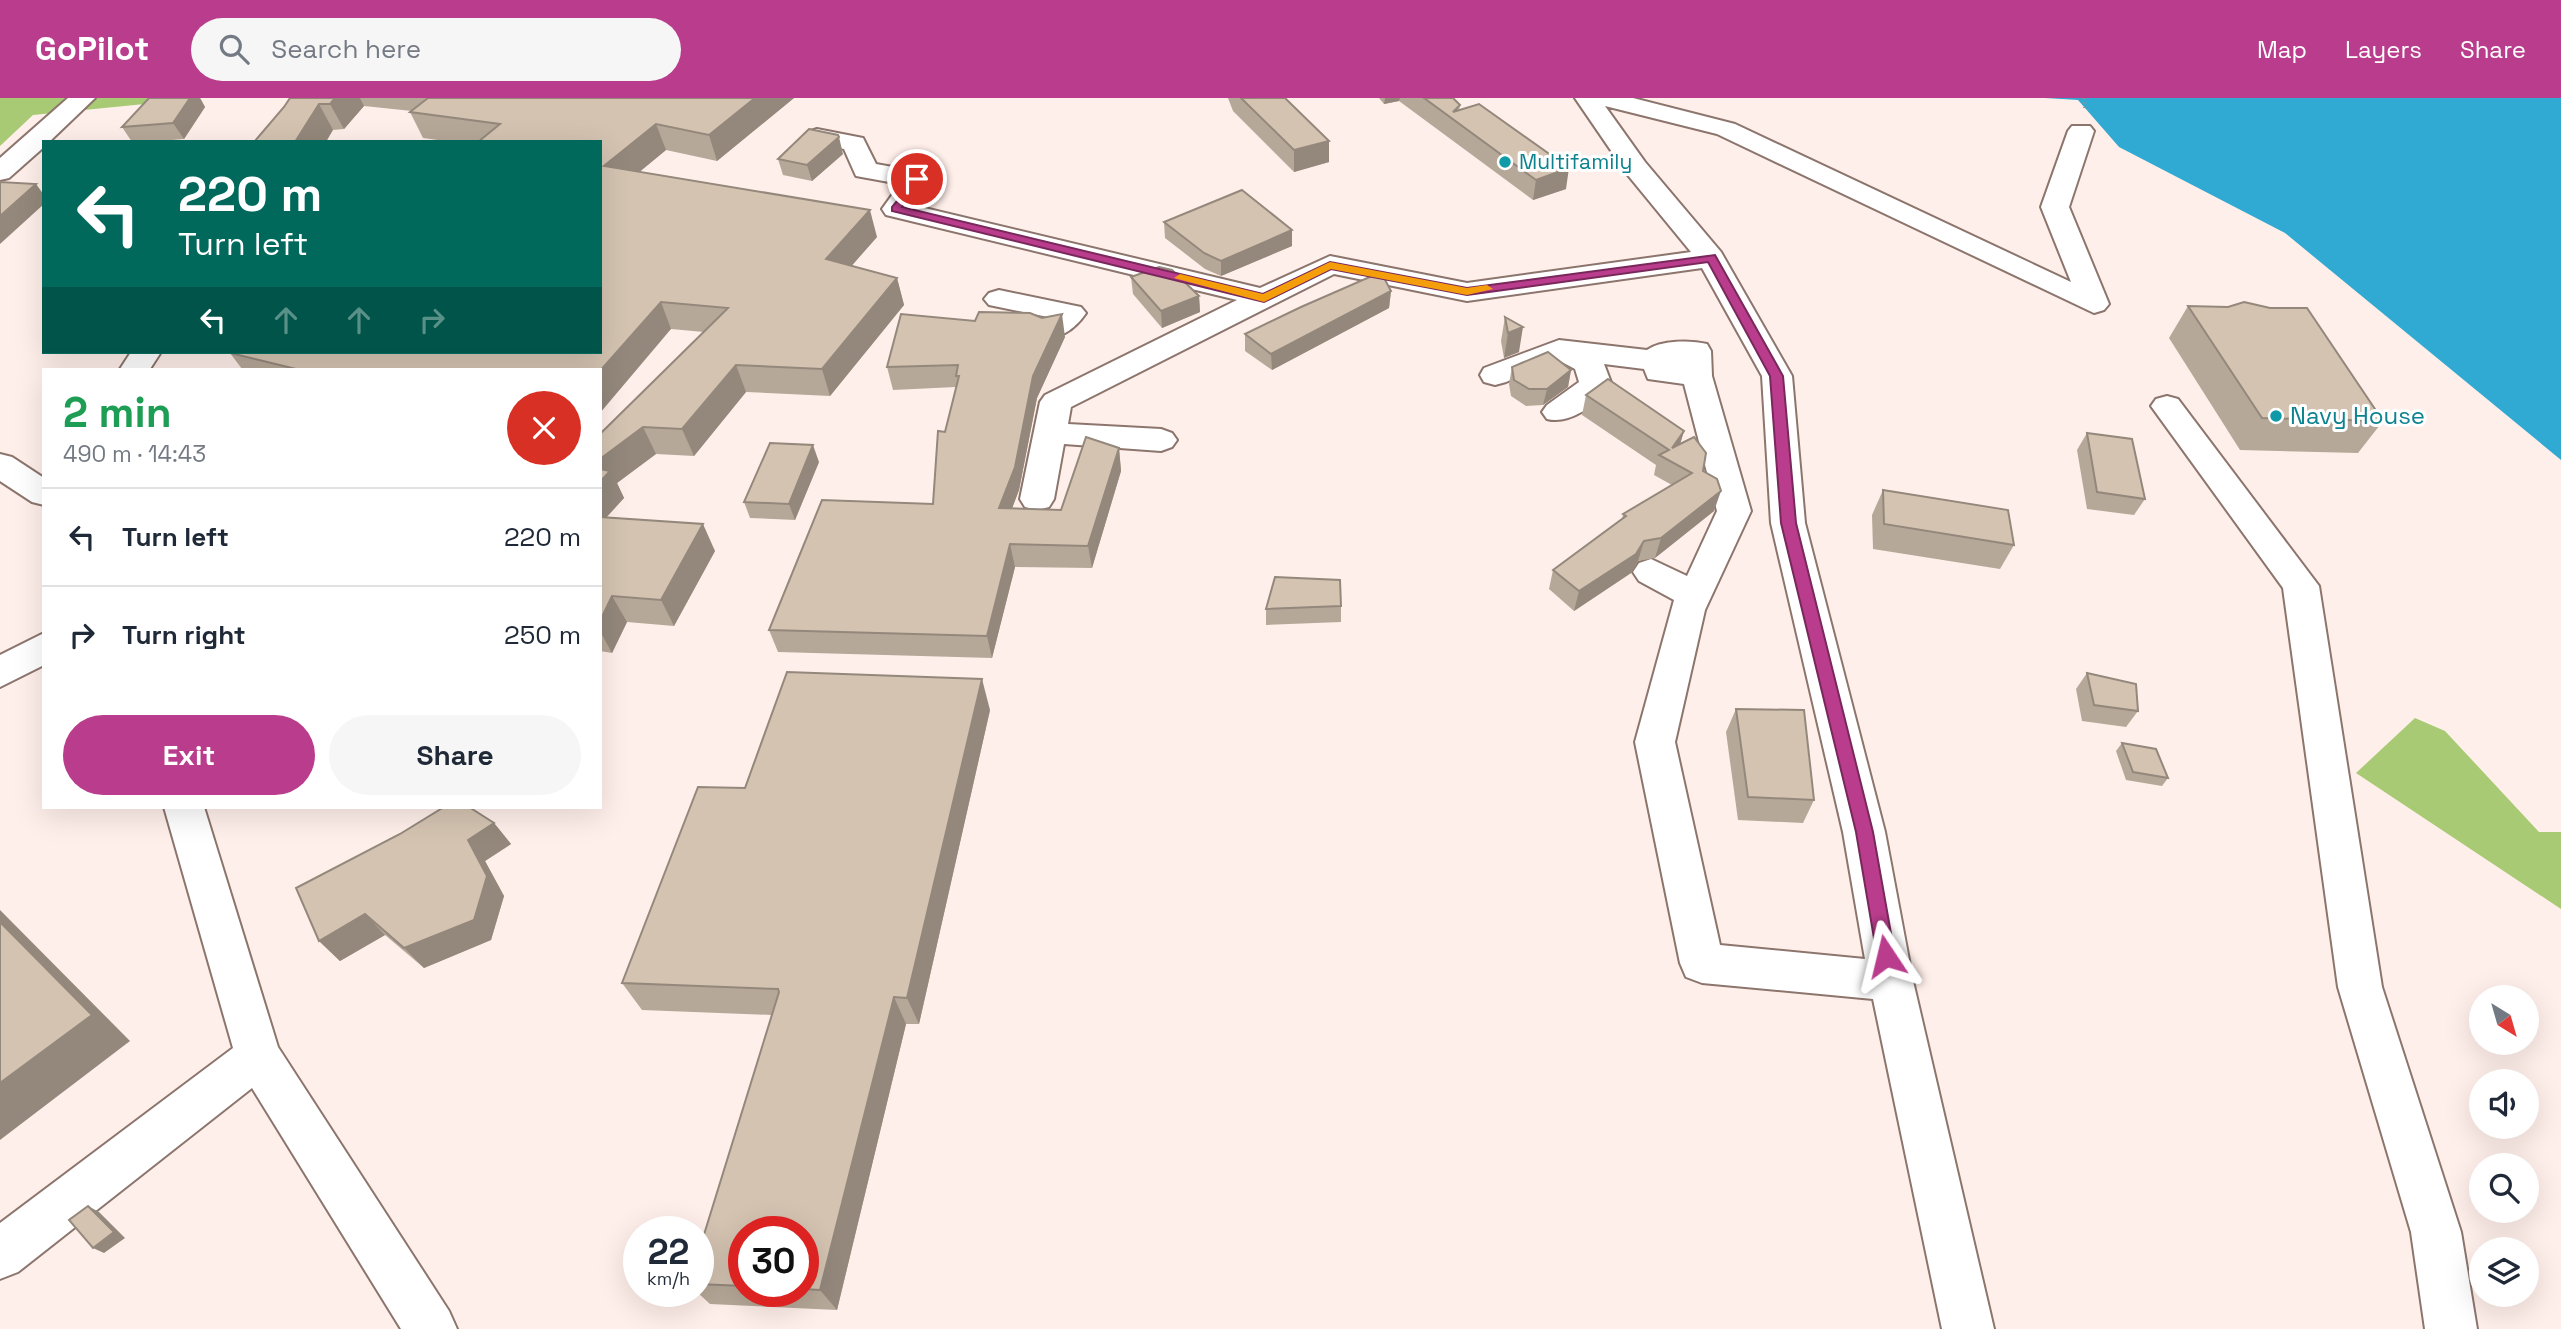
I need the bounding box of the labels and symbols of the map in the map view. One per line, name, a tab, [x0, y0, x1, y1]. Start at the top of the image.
place label: Multifamily	[1519, 148, 1632, 175]
pin	[887, 149, 947, 209]
marker: Multifamily	[1497, 154, 1513, 170]
place label: Navy House	[2290, 400, 2425, 431]
marker: Navy House	[2268, 408, 2284, 424]
position arrow	[1849, 919, 1923, 993]
north arrow	[2469, 985, 2539, 1055]
speed limit sign: 30	[728, 1216, 819, 1307]

